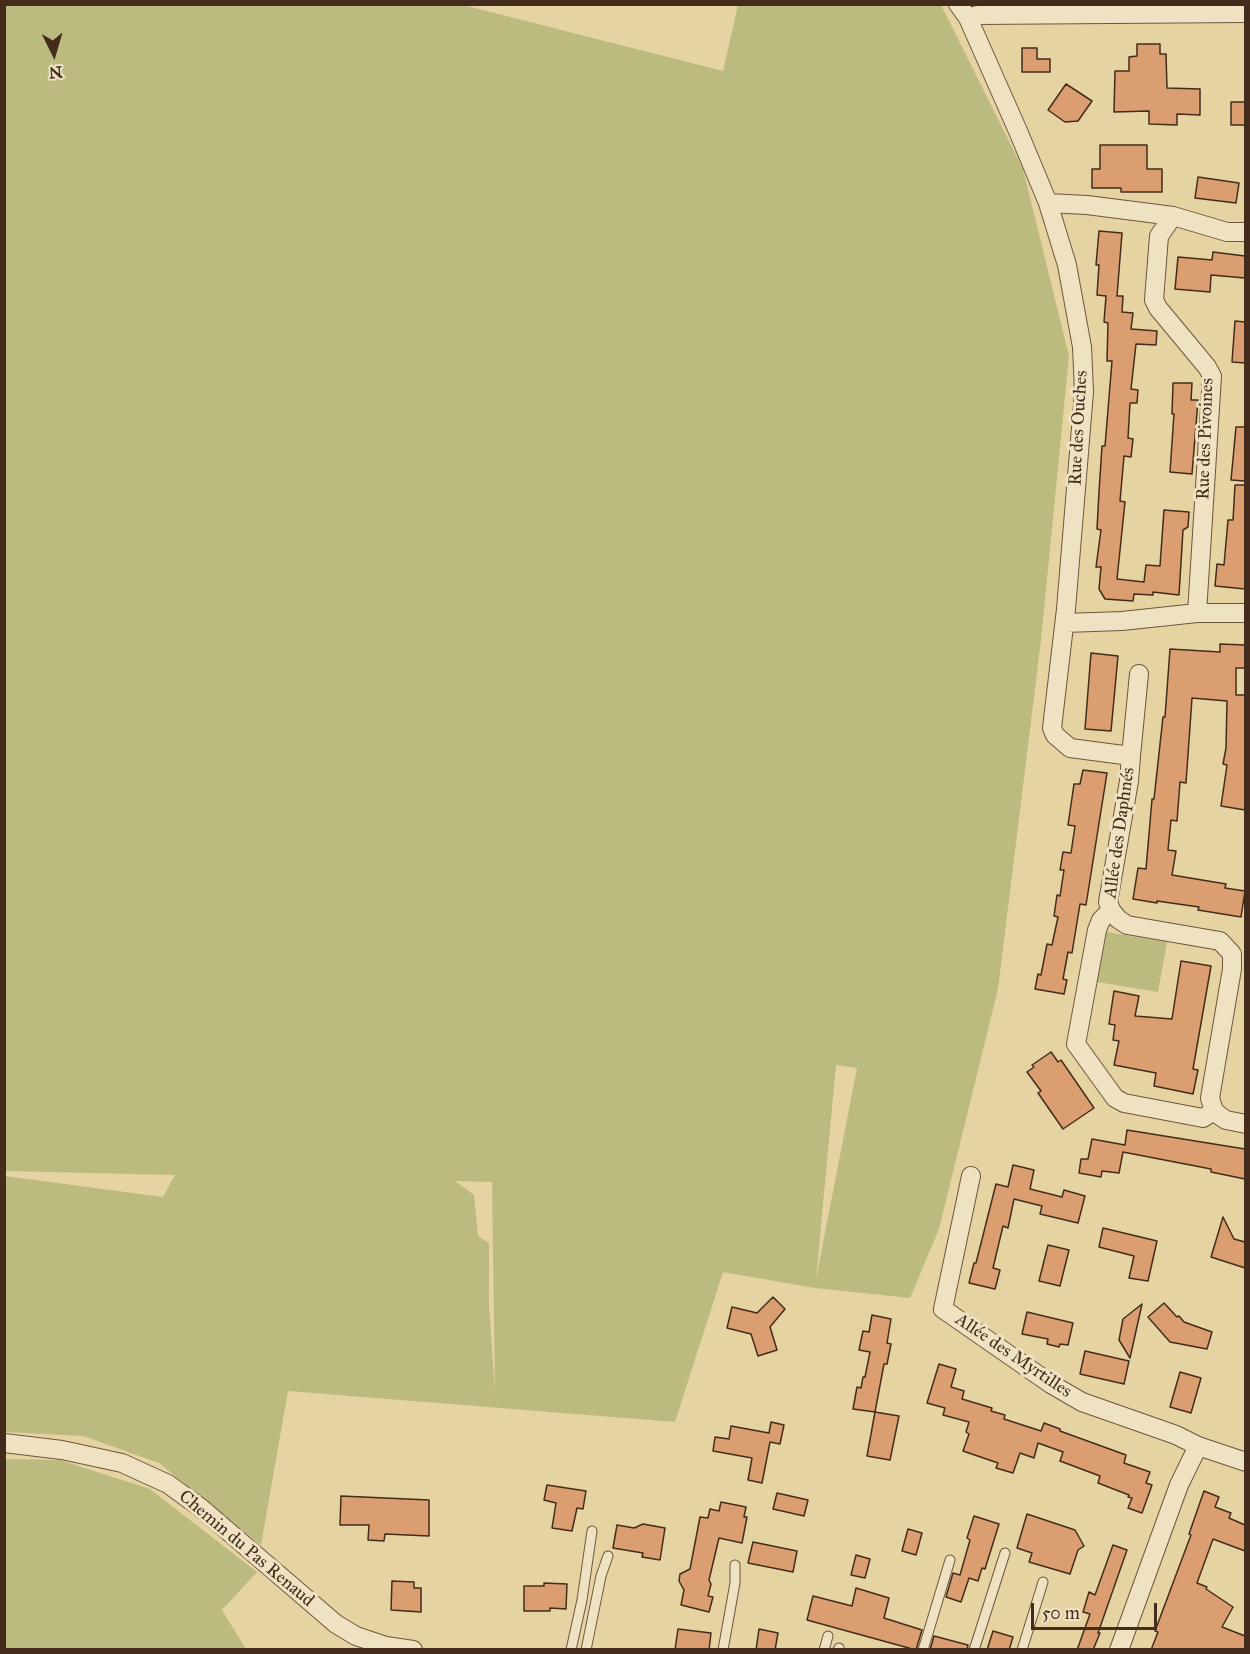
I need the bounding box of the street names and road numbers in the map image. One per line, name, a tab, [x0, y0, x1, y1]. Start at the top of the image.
street label: Rue des Ouches	[1065, 370, 1093, 486]
street label: Rue des Pivoines	[1193, 378, 1219, 500]
street label: Allée des Daphnés	[1100, 766, 1140, 900]
street label: Allée des Myrtilles	[951, 1309, 1075, 1403]
street label: Chemin du Pas Renaud	[174, 1486, 318, 1612]

